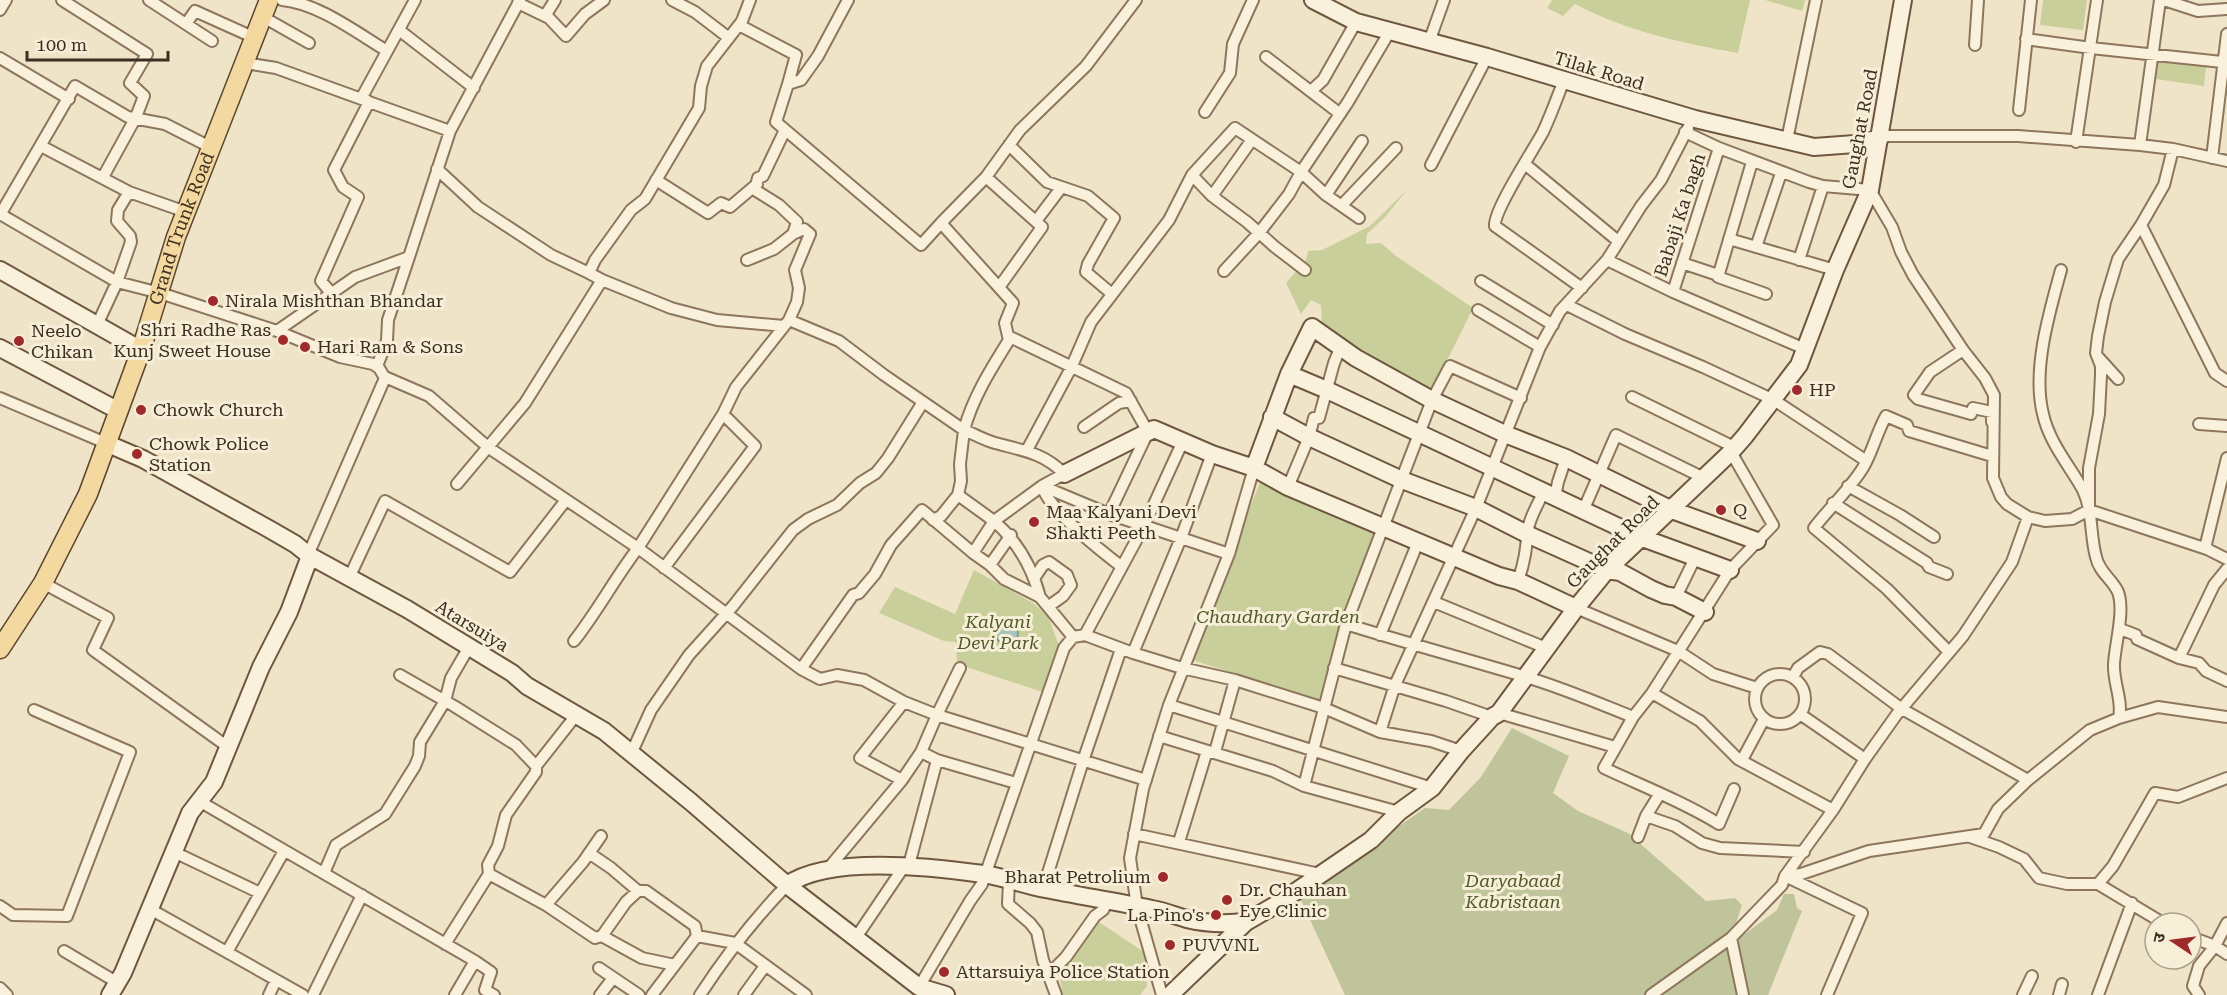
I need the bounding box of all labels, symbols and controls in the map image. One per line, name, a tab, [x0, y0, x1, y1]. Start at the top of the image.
scale bar	[27, 24, 168, 62]
text: 100 m	[36, 34, 87, 55]
street label: Tilak Road	[1551, 47, 1647, 94]
street label: Gaughat Road	[1838, 67, 1882, 191]
street label: Grand Trunk Road	[145, 149, 218, 307]
street label: Babaji Ka bagh	[1650, 150, 1710, 279]
place label: Nirala Mishthan Bhandar	[225, 290, 443, 311]
marker: Nirala Mishthan Bhandar	[206, 294, 220, 308]
place label: Shri Radhe Ras Kunj Sweet House	[113, 319, 271, 361]
place label: Neelo Chikan	[31, 320, 94, 362]
marker: Shri Radhe Ras Kunj Sweet House	[276, 333, 290, 347]
marker: Neelo Chikan	[12, 334, 26, 348]
place label: Hari Ram & Sons	[317, 336, 463, 357]
marker: Hari Ram & Sons	[298, 340, 312, 354]
place label: HP	[1809, 379, 1836, 400]
marker: HP	[1790, 383, 1804, 397]
place label: Chowk Church	[153, 399, 284, 420]
marker: Chowk Church	[134, 403, 148, 417]
place label: Chowk Police Station	[149, 433, 269, 475]
marker: Chowk Police Station	[130, 447, 144, 461]
street label: Gaughat Road	[1562, 491, 1664, 592]
place label: Q	[1733, 499, 1747, 520]
place label: Maa Kalyani Devi Shakti Peeth	[1046, 501, 1197, 543]
marker: Q	[1714, 503, 1728, 517]
marker: Maa Kalyani Devi Shakti Peeth	[1027, 515, 1041, 529]
street label: Atarsuiya	[432, 596, 513, 656]
park label: Chaudhary Garden	[1196, 606, 1360, 627]
park label: Kalyani Devi Park	[956, 611, 1039, 653]
place label: Bharat Petrolium	[1005, 866, 1151, 887]
marker: Bharat Petrolium	[1156, 870, 1170, 884]
park label: Daryabaad Kabristaan	[1464, 870, 1561, 912]
place label: Dr. Chauhan Eye Clinic	[1239, 879, 1348, 921]
marker: Dr. Chauhan Eye Clinic	[1220, 893, 1234, 907]
place label: La Pino's	[1127, 904, 1204, 925]
marker: La Pino's	[1209, 908, 1223, 922]
north arrow	[2143, 911, 2203, 971]
text: उ	[2149, 930, 2169, 944]
place label: PUVVNL	[1182, 934, 1259, 955]
marker: PUVVNL	[1163, 938, 1177, 952]
place label: Attarsuiya Police Station	[956, 961, 1170, 982]
marker: Attarsuiya Police Station	[937, 965, 951, 979]

